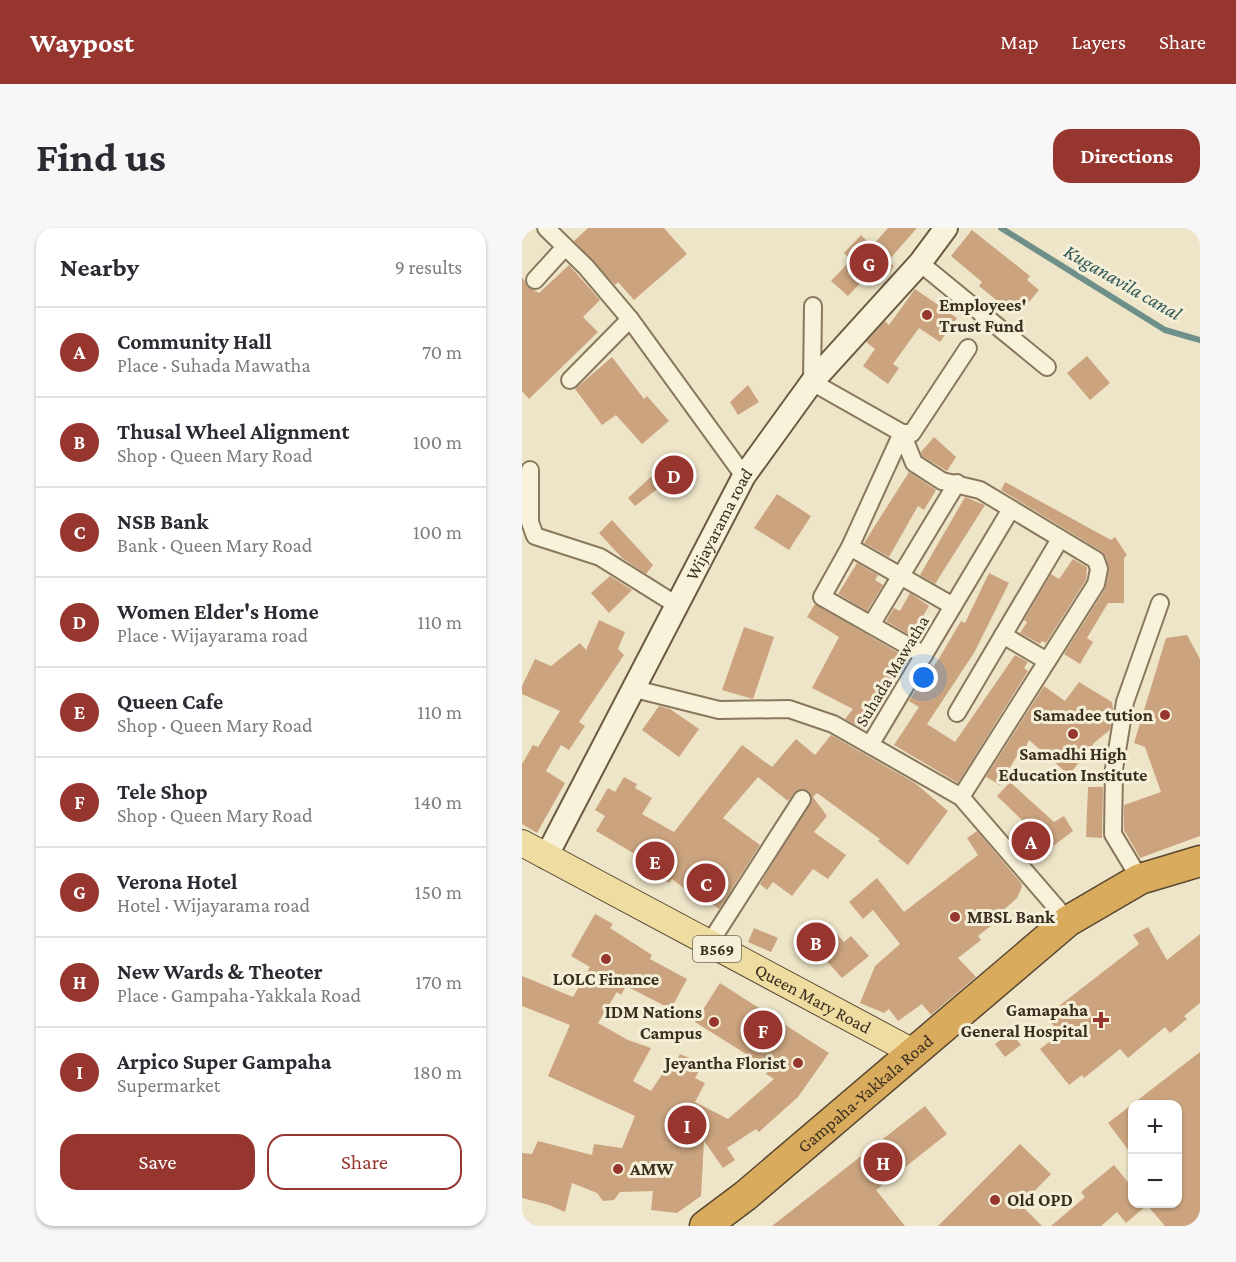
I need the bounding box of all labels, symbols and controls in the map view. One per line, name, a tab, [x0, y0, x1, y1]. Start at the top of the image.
text: Waypost	[30, 27, 134, 58]
text: Map	[1000, 30, 1039, 54]
text: Layers	[1072, 30, 1126, 54]
text: Share	[1159, 30, 1206, 54]
button: Directions	[1053, 129, 1200, 183]
text: Find us	[36, 133, 166, 180]
pin: G	[850, 240, 888, 285]
water label: Kuganavila canal	[1060, 240, 1186, 326]
text: Nearby	[60, 253, 139, 282]
text: 9 results	[395, 256, 462, 278]
place label: Employees' Trust Fund	[939, 295, 1026, 336]
marker: Employees' Trust Fund	[920, 308, 934, 322]
text: Community Hall	[117, 329, 272, 354]
text: A	[74, 341, 85, 363]
text: 70 m	[422, 341, 462, 363]
text: Place · Suhada Mawatha	[117, 354, 311, 376]
text: Thusal Wheel Alignment	[117, 419, 349, 444]
text: B	[74, 431, 85, 453]
text: 100 m	[413, 431, 462, 453]
text: Shop · Queen Mary Road	[117, 444, 312, 466]
pin: D	[654, 452, 694, 498]
street label: Wijayarama road	[682, 464, 757, 584]
text: NSB Bank	[117, 509, 208, 534]
text: C	[73, 521, 86, 543]
text: 100 m	[413, 521, 462, 543]
text: Bank · Queen Mary Road	[117, 534, 312, 556]
text: Women Elder's Home	[117, 599, 319, 624]
text: D	[73, 611, 86, 633]
text: 110 m	[418, 611, 462, 633]
street label: Suhada Mawatha	[851, 612, 933, 730]
text: Place · Wijayarama road	[117, 624, 308, 646]
your location	[909, 663, 938, 692]
text: Queen Cafe	[117, 689, 223, 714]
text: E	[74, 701, 85, 723]
text: 110 m	[418, 701, 462, 723]
place label: Samadee tution	[1033, 705, 1154, 725]
marker: Samadee tution	[1158, 708, 1172, 722]
text: Shop · Queen Mary Road	[117, 714, 312, 736]
marker: Samadhi High Education Institute	[1066, 727, 1080, 741]
place label: Samadhi High Education Institute	[999, 744, 1147, 785]
text: Tele Shop	[117, 779, 208, 804]
text: F	[74, 791, 85, 813]
text: 140 m	[414, 791, 462, 813]
text: Shop · Queen Mary Road	[117, 804, 312, 826]
pin: A	[1012, 818, 1050, 864]
pin: E	[636, 838, 674, 884]
pin: C	[686, 860, 726, 906]
text: Verona Hotel	[117, 869, 237, 894]
text: G	[73, 881, 86, 903]
text: 150 m	[415, 881, 462, 903]
text: Hotel · Wijayarama road	[117, 894, 310, 916]
place label: MBSL Bank	[967, 907, 1055, 927]
marker: MBSL Bank	[948, 910, 962, 924]
pin: B	[796, 920, 836, 964]
road number: B569	[693, 936, 741, 962]
marker: LOLC Finance	[599, 952, 613, 966]
text: New Wards & Theoter	[117, 959, 323, 984]
street label: Queen Mary Road	[752, 959, 875, 1038]
place label: LOLC Finance	[553, 969, 659, 989]
text: H	[73, 971, 86, 993]
text: 170 m	[415, 971, 462, 993]
text: Place · Gampaha-Yakkala Road	[117, 984, 361, 1006]
place label: Gamapaha General Hospital	[960, 1000, 1088, 1041]
place label: IDM Nations Campus	[605, 1002, 702, 1043]
pin: F	[744, 1008, 782, 1052]
marker: Gamapaha General Hospital	[1092, 1011, 1110, 1029]
marker: IDM Nations Campus	[707, 1015, 721, 1029]
street label: Gampaha-Yakkala Road	[794, 1030, 937, 1157]
text: Arpico Super Gampaha	[117, 1049, 331, 1074]
place label: Jeyantha Florist	[663, 1053, 787, 1073]
marker: Jeyantha Florist	[791, 1056, 805, 1070]
text: I	[76, 1061, 83, 1083]
text: 180 m	[413, 1061, 462, 1083]
text: Supermarket	[117, 1074, 220, 1096]
map controls	[1128, 1100, 1182, 1208]
button: +	[1128, 1100, 1182, 1154]
pin: I	[668, 1102, 706, 1148]
button: Save	[60, 1134, 255, 1190]
button: Share	[267, 1134, 462, 1190]
pin: H	[864, 1140, 902, 1184]
button: −	[1128, 1154, 1182, 1208]
place label: AMW	[629, 1159, 674, 1179]
marker: AMW	[611, 1162, 625, 1176]
place label: Old OPD	[1007, 1190, 1073, 1210]
marker: Old OPD	[988, 1193, 1002, 1207]

